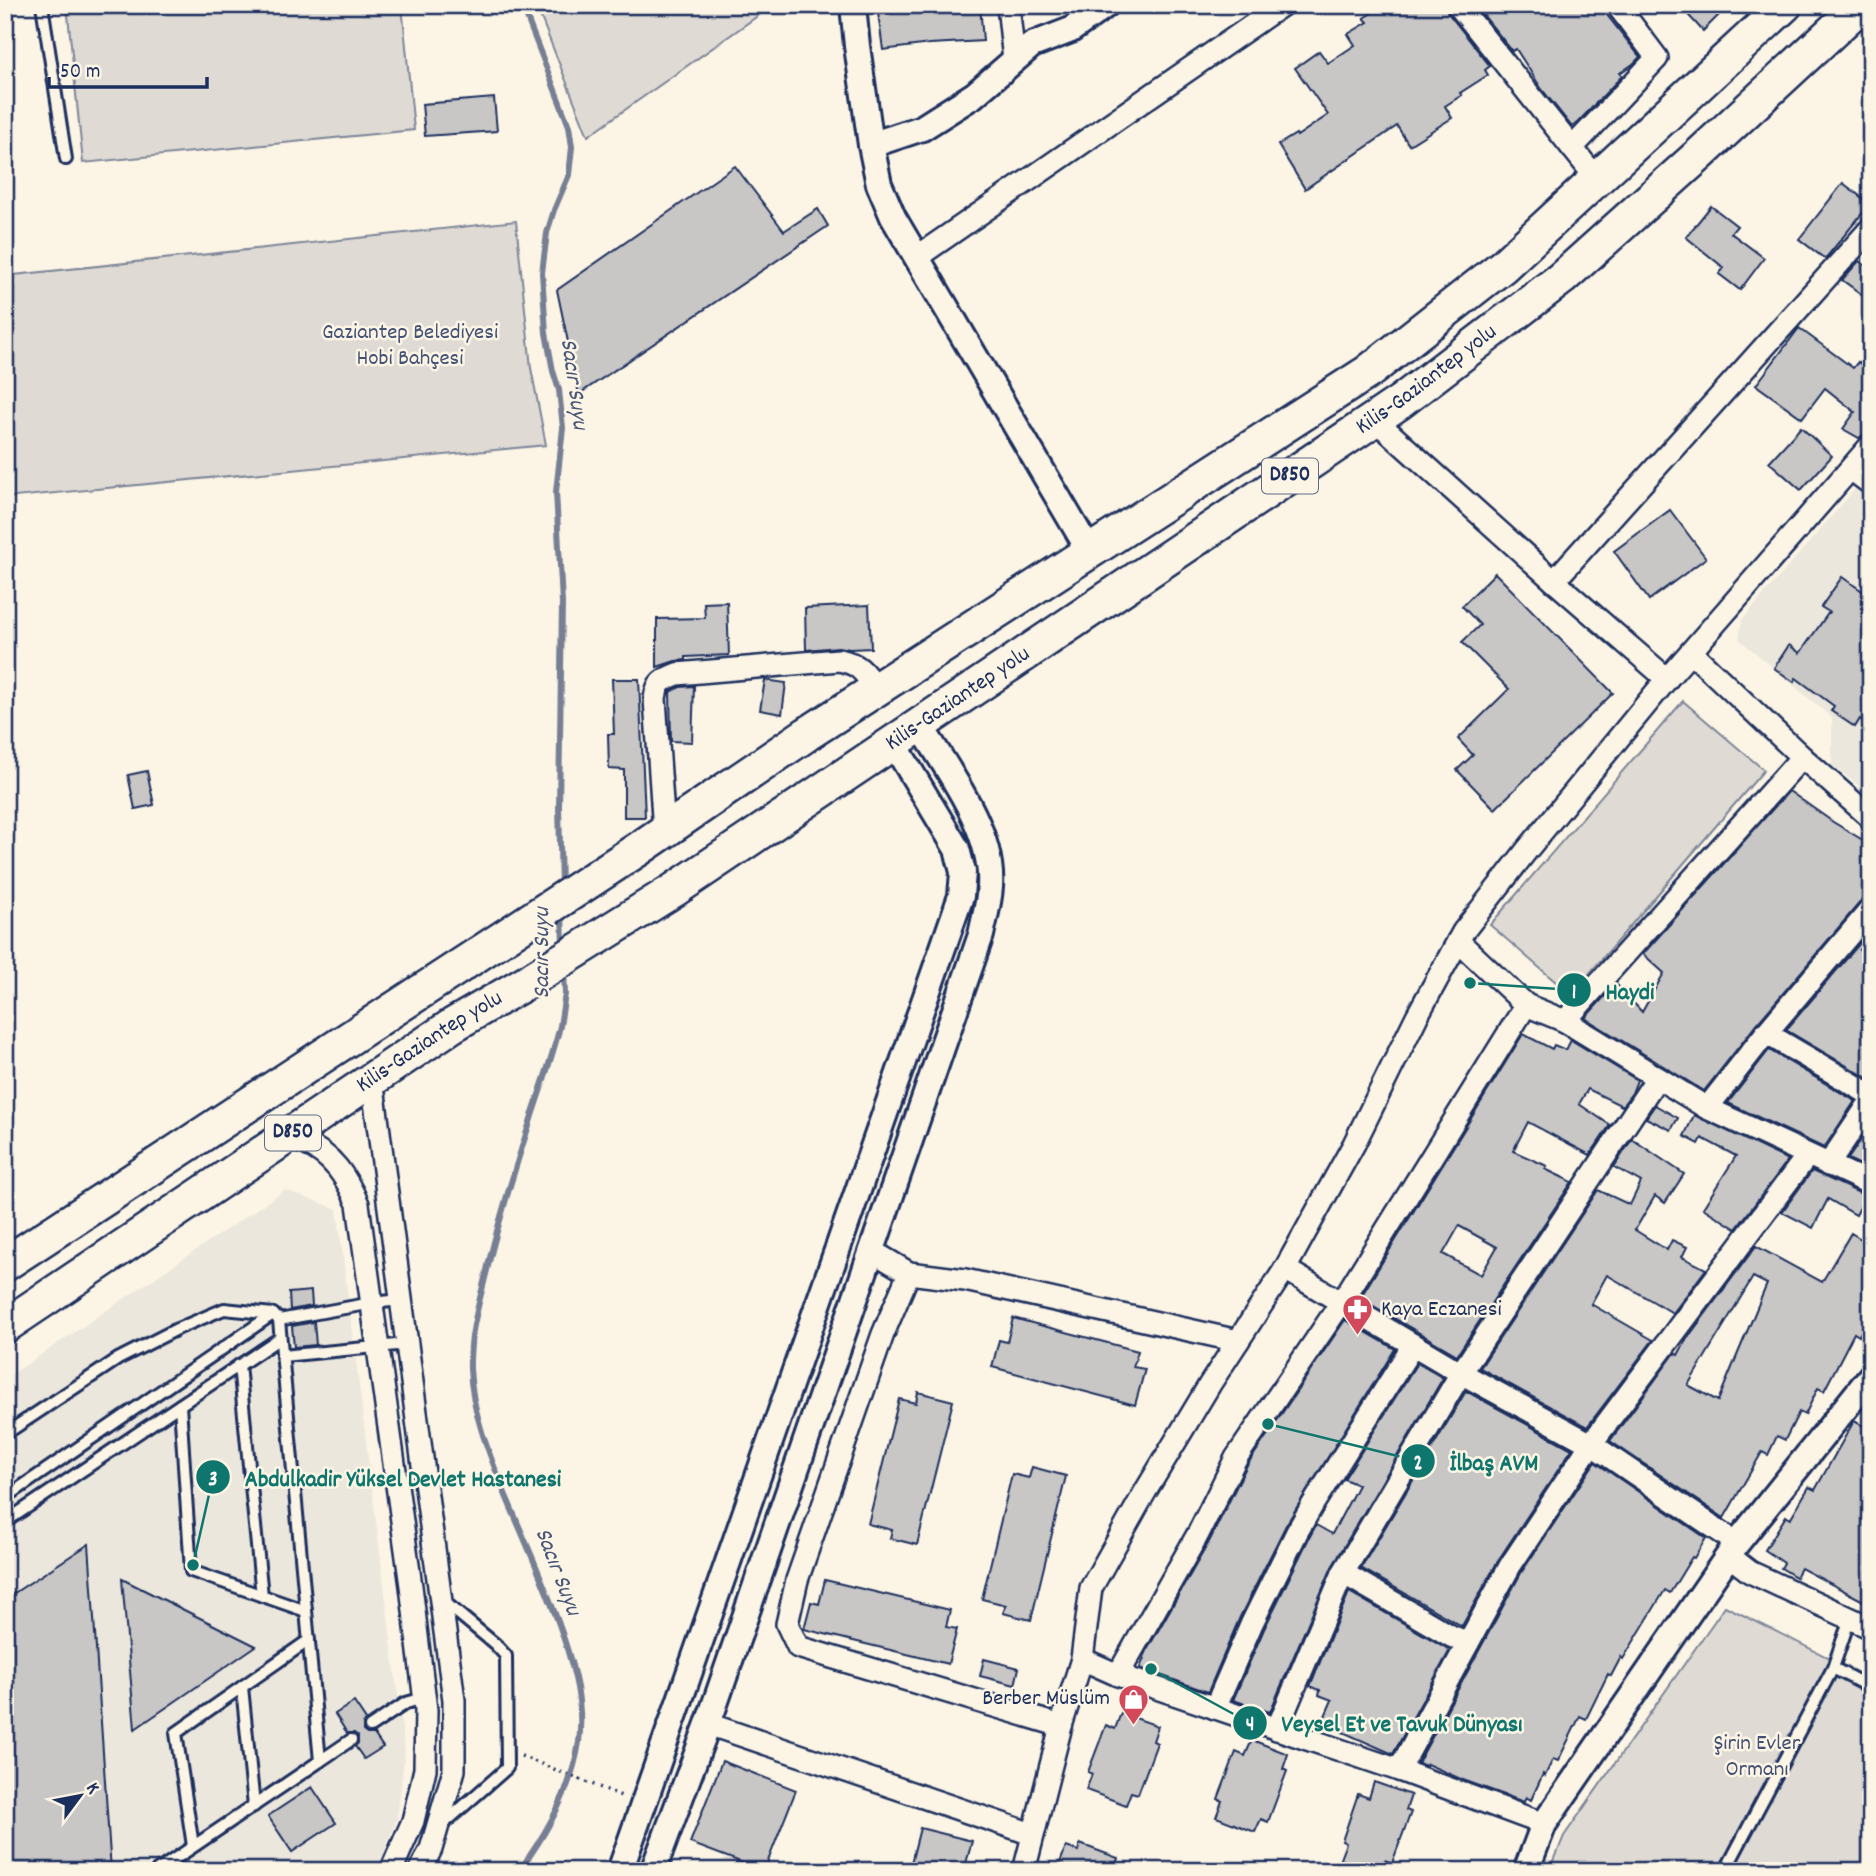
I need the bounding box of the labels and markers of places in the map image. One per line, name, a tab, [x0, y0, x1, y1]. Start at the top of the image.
callout: Haydi	[1556, 968, 1668, 1013]
pharmacy icon: Kaya Eczanesi	[1341, 1293, 1375, 1337]
place label: Kaya Eczanesi	[1381, 1294, 1502, 1327]
callout: İlbaş AVM	[1401, 1439, 1552, 1484]
callout: Abdulkadir Yüksel Devlet Hastanesi	[196, 1455, 575, 1500]
shop icon: Berber Müslüm	[1116, 1682, 1150, 1726]
place label: Berber Müslüm	[982, 1683, 1110, 1716]
callout: Veysel Et ve Tavuk Dünyası	[1232, 1700, 1536, 1745]

